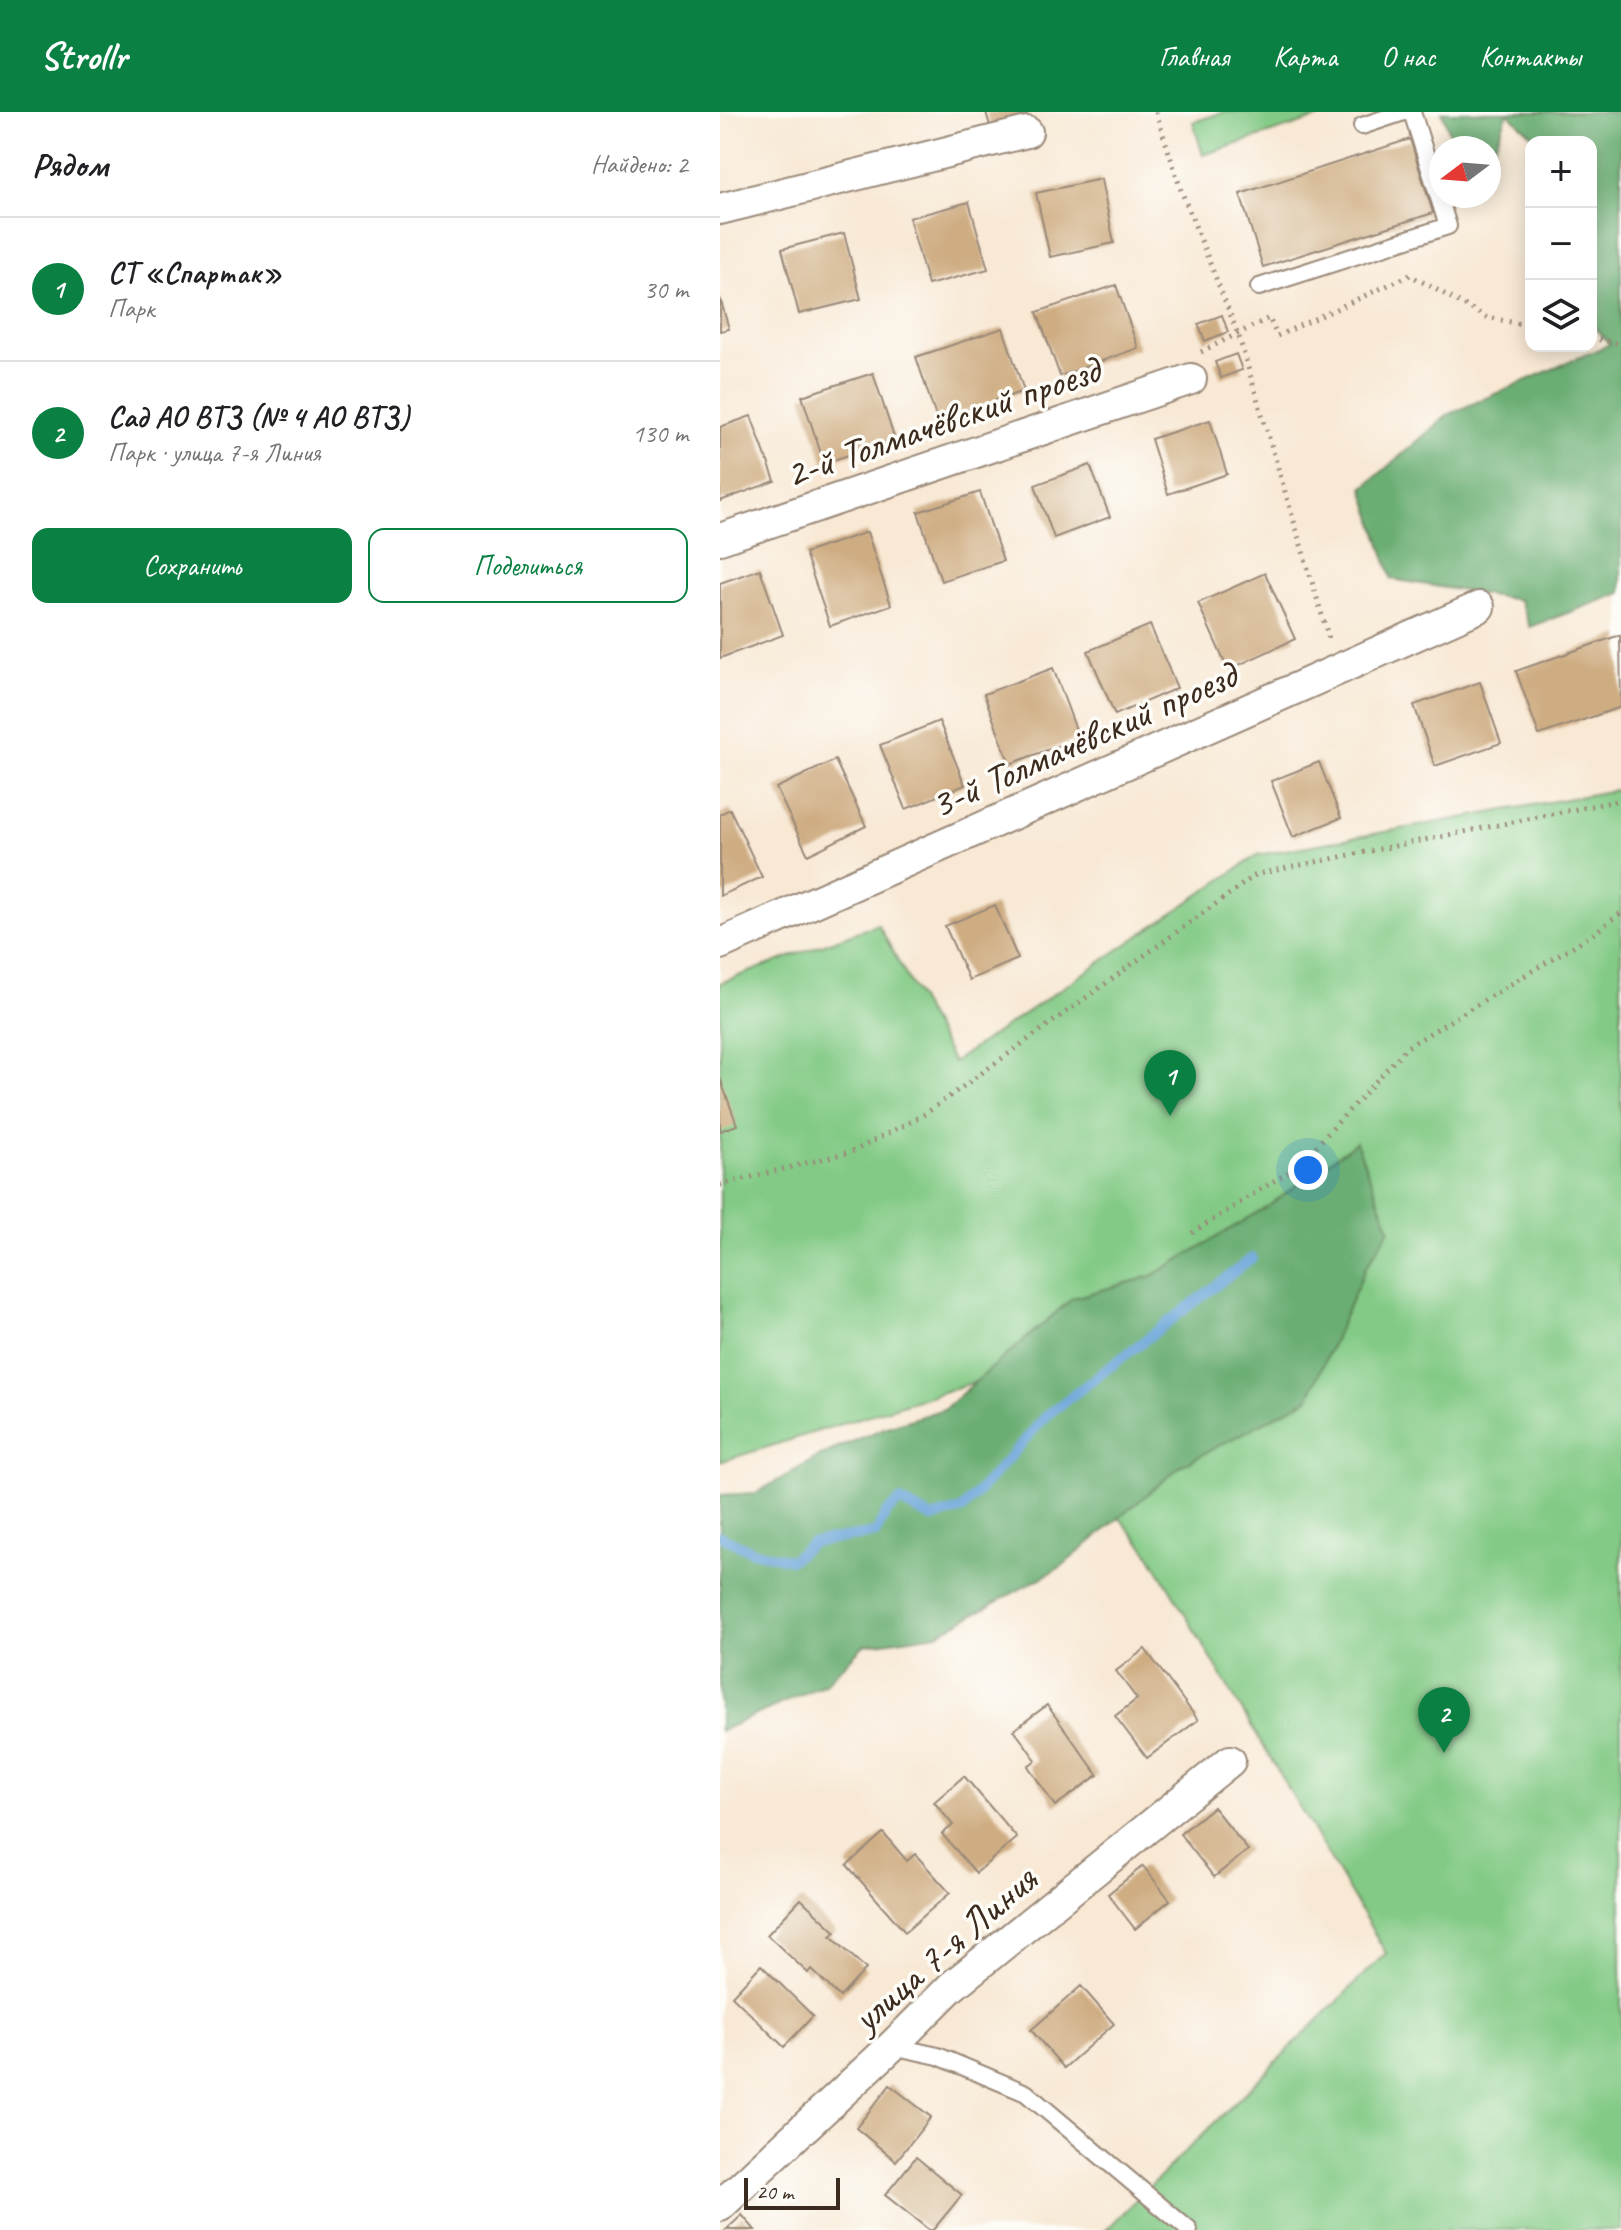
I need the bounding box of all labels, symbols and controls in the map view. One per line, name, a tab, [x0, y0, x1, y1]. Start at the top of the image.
text: Strollr	[40, 33, 127, 80]
text: Главная	[1159, 39, 1229, 74]
text: Карта	[1273, 39, 1337, 74]
text: О нас	[1381, 39, 1435, 74]
text: Контакты	[1479, 39, 1581, 74]
north arrow	[1429, 136, 1501, 208]
map controls	[1525, 136, 1597, 352]
button: +	[1525, 136, 1597, 208]
text: Рядом	[32, 143, 108, 186]
text: Найдено: 2	[591, 148, 688, 181]
button: −	[1525, 208, 1597, 280]
text: СТ «Спартак»	[108, 254, 282, 292]
text: 1	[52, 273, 64, 306]
text: 30 m	[644, 273, 688, 306]
button: layers	[1525, 280, 1597, 352]
text: Парк	[108, 292, 154, 325]
street label: 2-й Толмачёвский проезд	[779, 343, 1110, 499]
text: Сад АО ВТЗ (№ 4 АО ВТЗ)	[108, 398, 409, 436]
text: 2	[52, 417, 64, 450]
text: 130 m	[632, 417, 688, 450]
text: Парк · улица 7-я Линия	[108, 436, 321, 469]
button: Сохранить	[32, 528, 352, 603]
button: Поделиться	[368, 528, 688, 603]
street label: 3-й Толмачёвский проезд	[923, 649, 1247, 830]
pin: 1	[1144, 1050, 1196, 1116]
your location	[1288, 1150, 1328, 1190]
pin: 2	[1418, 1687, 1470, 1753]
street label: улица 7-я Линия	[840, 1854, 1049, 2044]
scale bar	[744, 2174, 840, 2210]
text: 20 m	[756, 2178, 793, 2206]

